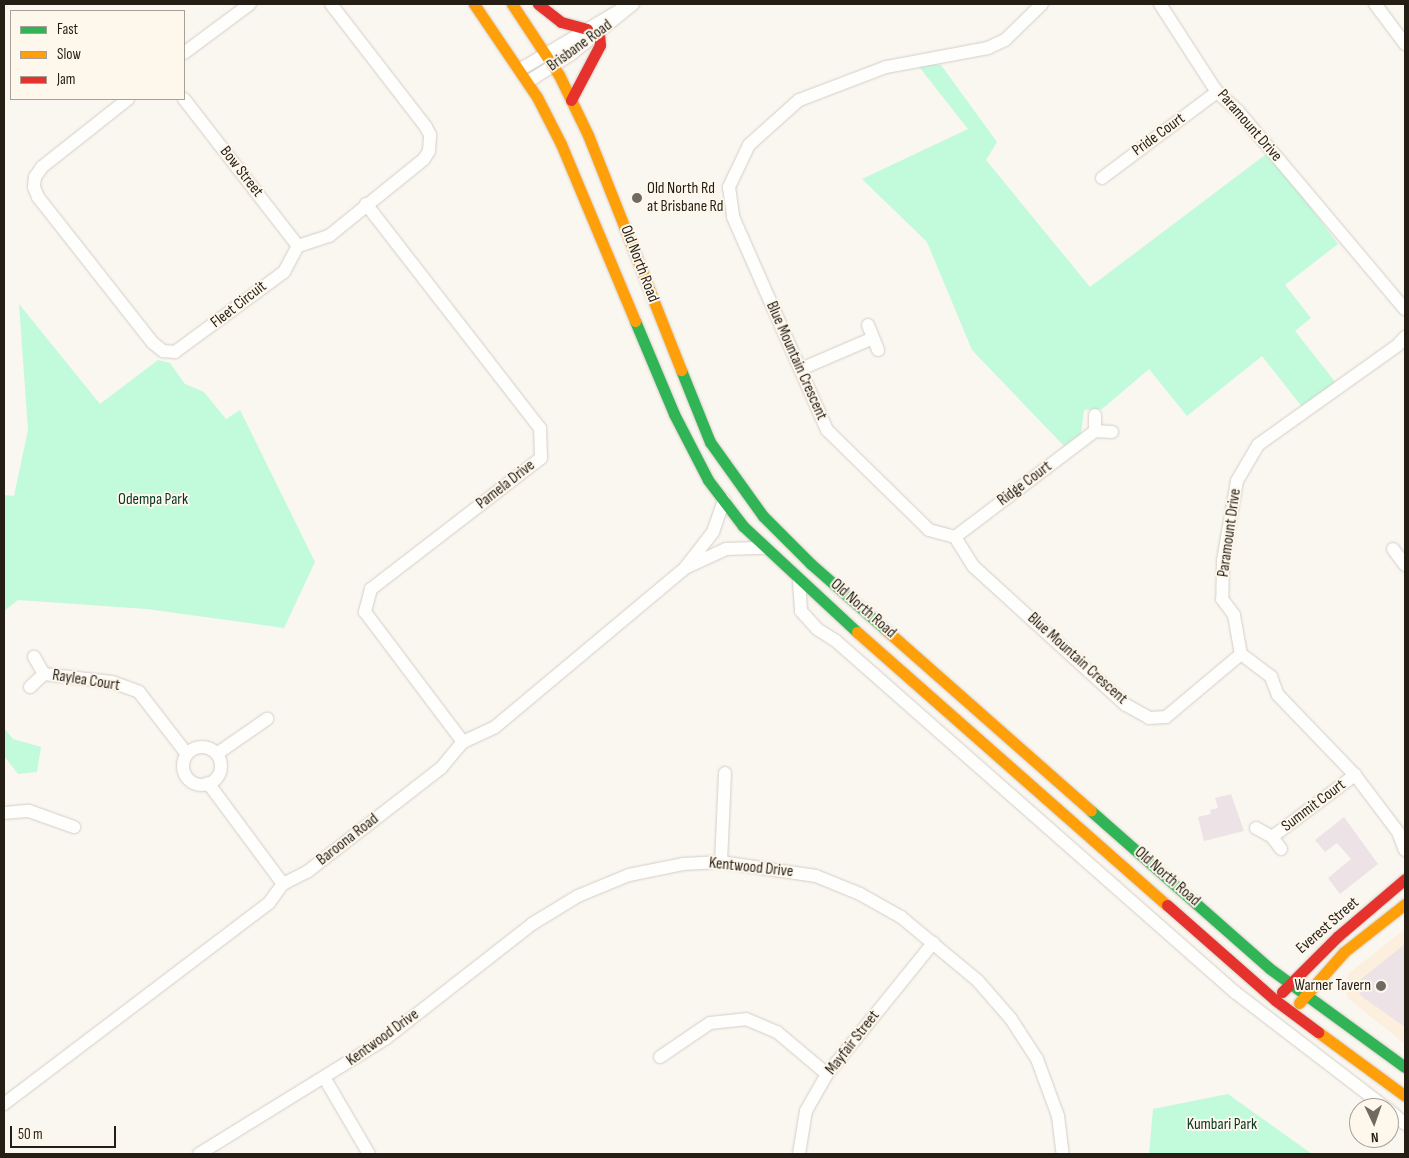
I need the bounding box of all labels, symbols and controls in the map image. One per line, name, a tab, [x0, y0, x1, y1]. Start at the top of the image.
legend	[10, 10, 185, 100]
street label: Brisbane Road	[544, 16, 616, 76]
text: Fast	[57, 20, 78, 39]
text: Slow	[57, 45, 81, 64]
text: Jam	[57, 70, 75, 89]
street label: Paramount Drive	[1213, 86, 1285, 166]
street label: Pride Court	[1129, 109, 1189, 161]
street label: Bow Street	[215, 143, 267, 201]
place label: Old North Rd at Brisbane Rd	[647, 179, 723, 217]
marker: Old North Rd at Brisbane Rd	[631, 192, 643, 204]
street label: Old North Road	[616, 223, 662, 305]
street label: Fleet Circuit	[207, 277, 271, 333]
street label: Blue Mountain Crescent	[761, 299, 831, 423]
street label: Pamela Drive	[473, 456, 539, 514]
street label: Ridge Court	[994, 457, 1056, 511]
street label: Paramount Drive	[1214, 488, 1246, 578]
park label: Odempa Park	[118, 490, 188, 510]
street label: Old North Road	[826, 575, 900, 643]
street label: Blue Mountain Crescent	[1023, 609, 1131, 709]
street label: Raylea Court	[51, 666, 121, 696]
street label: Summit Court	[1278, 776, 1350, 836]
street label: Baroona Road	[313, 810, 383, 870]
street label: Old North Road	[1130, 843, 1204, 911]
street label: Kentwood Drive	[708, 854, 794, 882]
street label: Everest Street	[1293, 894, 1363, 958]
place label: Warner Tavern	[1294, 976, 1371, 996]
marker: Warner Tavern	[1375, 980, 1387, 992]
street label: Kentwood Drive	[343, 1005, 423, 1071]
street label: Mayfair Street	[822, 1007, 884, 1079]
north arrow	[1349, 1098, 1399, 1148]
park label: Kumbari Park	[1187, 1115, 1257, 1135]
scale bar	[12, 1116, 119, 1148]
text: 50 m	[18, 1125, 43, 1144]
text: N	[1371, 1129, 1379, 1146]

